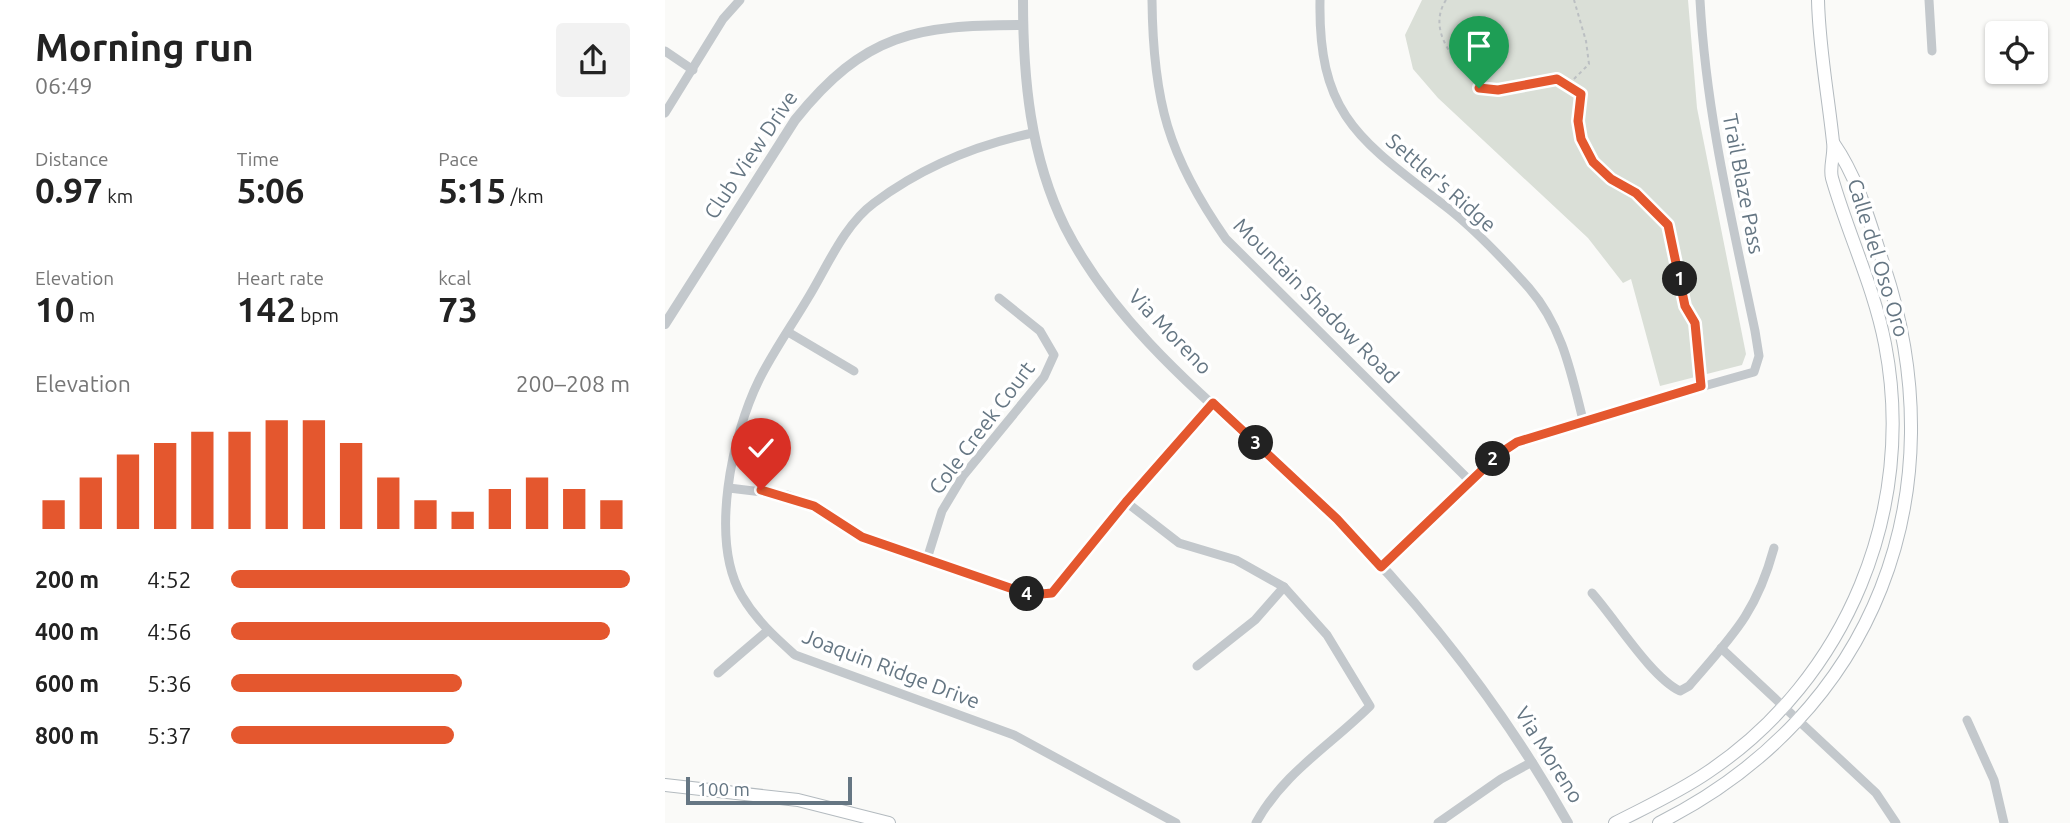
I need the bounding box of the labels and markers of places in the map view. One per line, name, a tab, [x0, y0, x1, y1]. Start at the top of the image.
pin	[1449, 16, 1509, 88]
pin: 1	[1663, 262, 1697, 296]
pin	[731, 418, 791, 490]
pin: 3	[1239, 426, 1273, 460]
pin: 2	[1475, 442, 1511, 476]
pin: 4	[1009, 576, 1045, 612]

